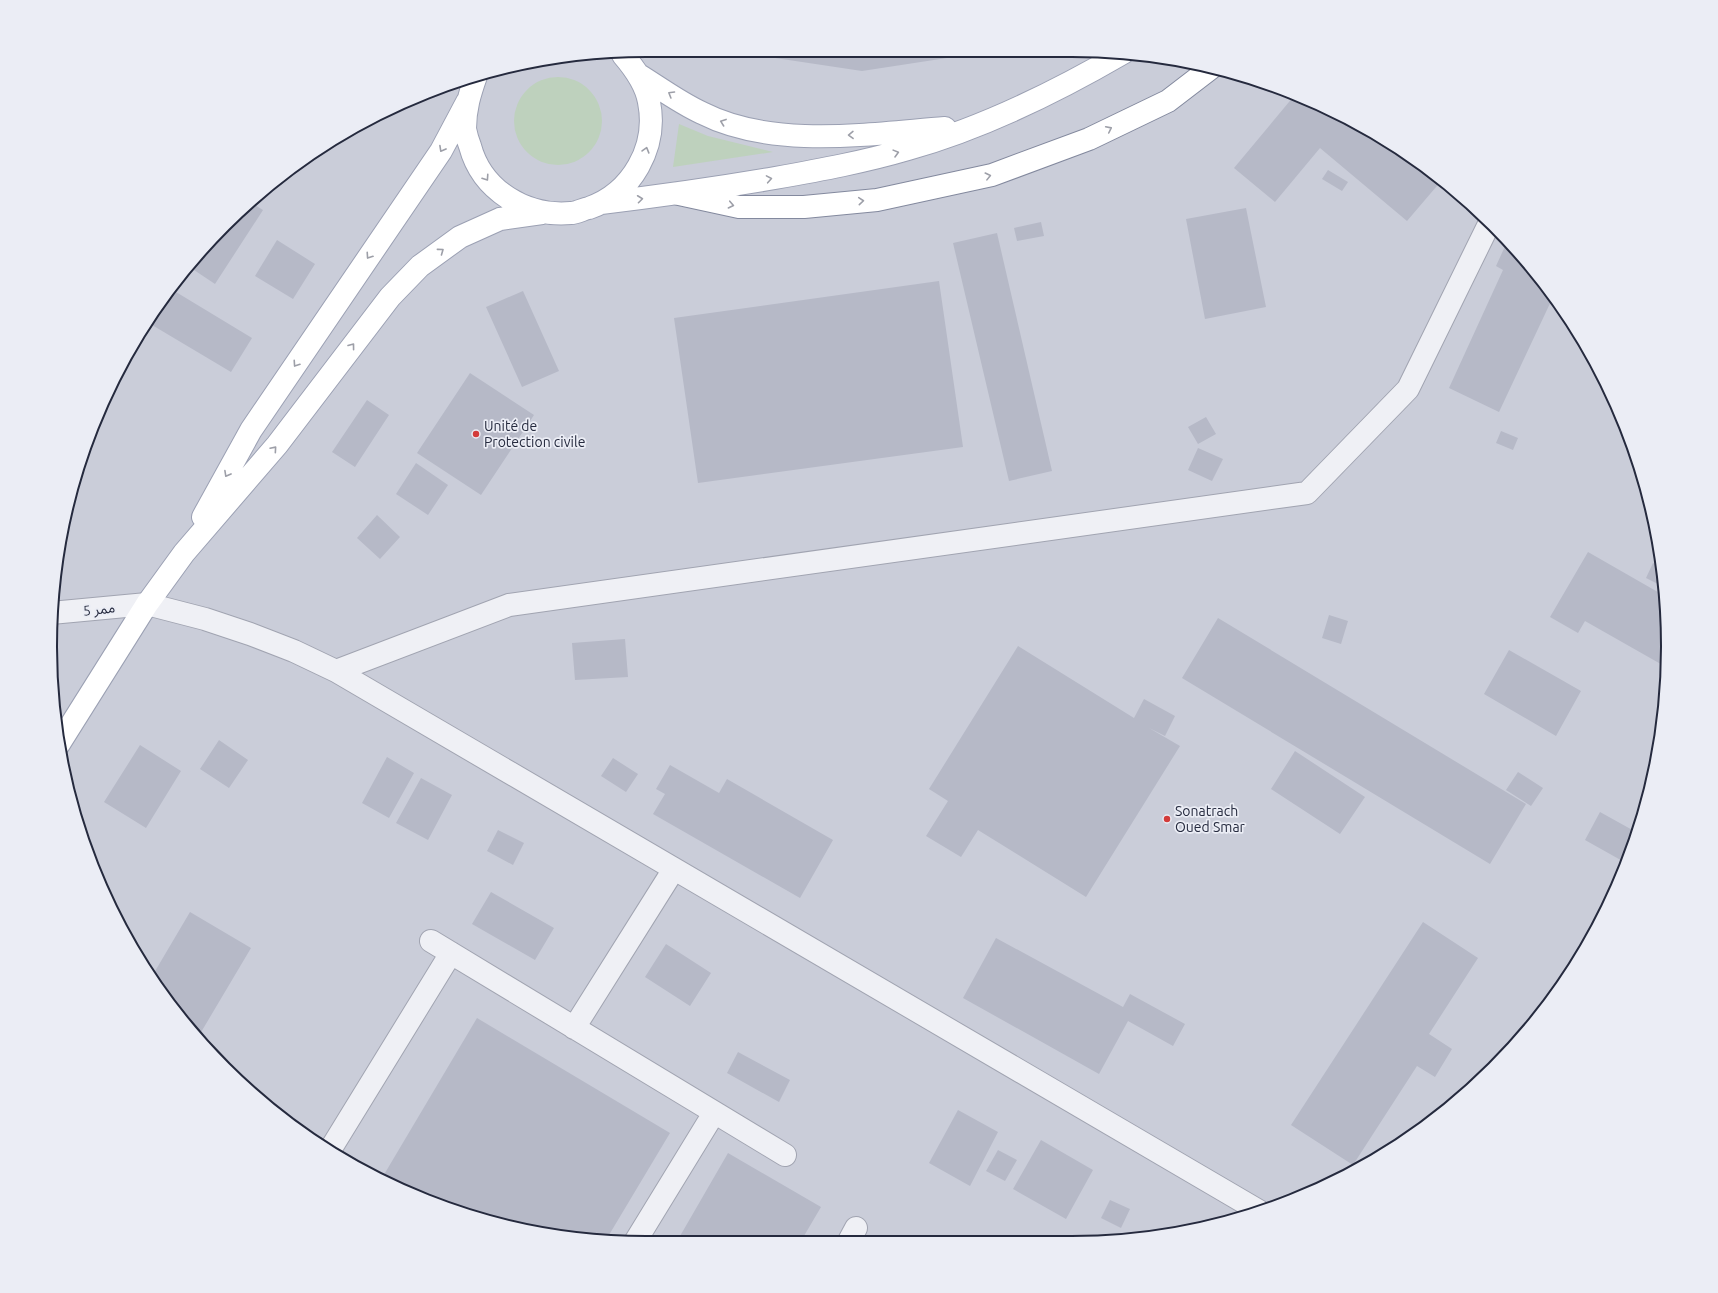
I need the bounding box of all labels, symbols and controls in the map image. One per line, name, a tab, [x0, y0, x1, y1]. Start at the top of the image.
one-way arrow	[668, 92, 675, 99]
one-way arrow	[720, 118, 727, 126]
one-way arrow	[1105, 126, 1113, 134]
one-way arrow	[848, 131, 854, 139]
one-way arrow	[440, 145, 447, 152]
one-way arrow	[641, 146, 650, 153]
one-way arrow	[893, 149, 899, 157]
one-way arrow	[984, 172, 991, 181]
one-way arrow	[481, 174, 489, 181]
one-way arrow	[765, 175, 772, 184]
one-way arrow	[637, 194, 643, 203]
one-way arrow	[858, 197, 864, 206]
one-way arrow	[728, 201, 734, 209]
one-way arrow	[436, 249, 443, 256]
one-way arrow	[367, 252, 374, 259]
one-way arrow	[348, 343, 355, 350]
one-way arrow	[294, 359, 301, 366]
place label: Unité de Protection civile	[484, 418, 585, 450]
marker: Unité de Protection civile	[471, 429, 481, 439]
one-way arrow	[269, 446, 276, 454]
one-way arrow	[224, 469, 231, 477]
street label: ممر 5	[82, 599, 116, 620]
place label: Sonatrach Oued Smar	[1175, 803, 1246, 835]
marker: Sonatrach Oued Smar	[1162, 814, 1172, 824]

